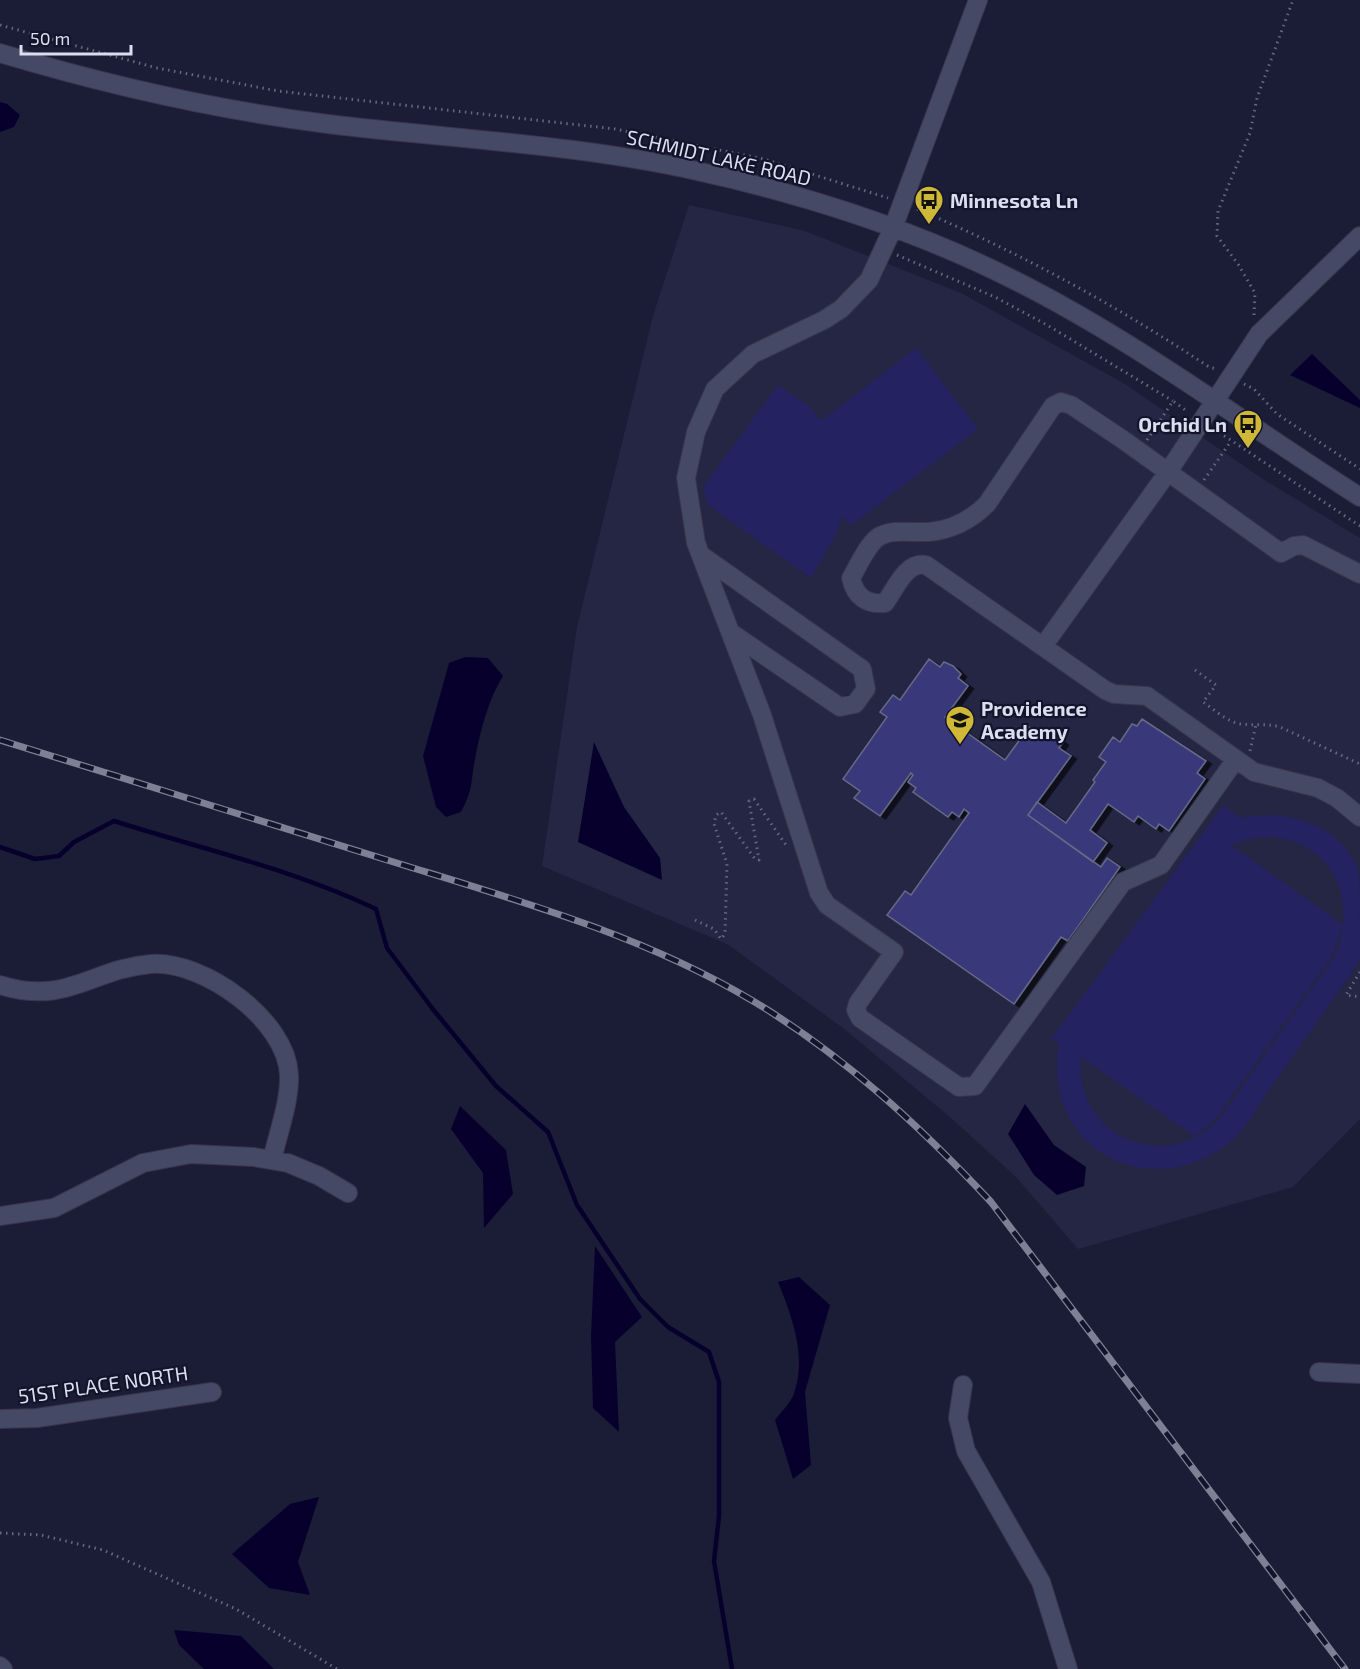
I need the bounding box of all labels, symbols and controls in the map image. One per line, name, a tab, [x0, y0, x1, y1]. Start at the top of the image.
scale bar	[21, 18, 130, 56]
text: 50 m	[30, 27, 70, 49]
street label: SCHMIDT LAKE ROAD	[624, 124, 814, 190]
bus stop icon: Minnesota Ln	[913, 184, 945, 226]
place label: Minnesota Ln	[950, 188, 1078, 212]
bus stop icon: Orchid Ln	[1232, 408, 1264, 450]
place label: Orchid Ln	[1138, 412, 1227, 436]
place label: Providence Academy	[981, 696, 1087, 744]
school or university icon: Providence Academy	[944, 704, 976, 746]
street label: 51ST PLACE NORTH	[16, 1360, 190, 1408]

